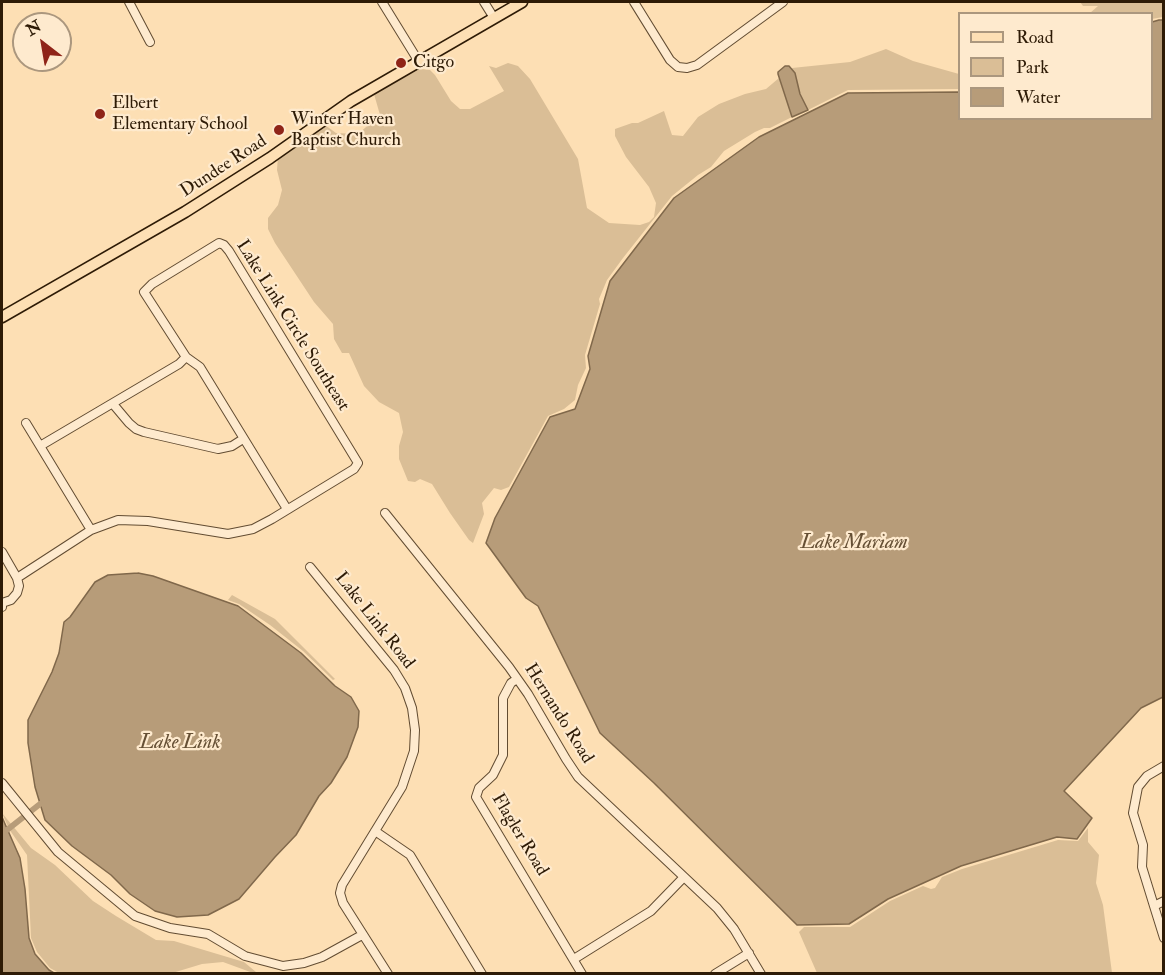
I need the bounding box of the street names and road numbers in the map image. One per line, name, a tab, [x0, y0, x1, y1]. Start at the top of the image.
street label: Dundee Road	[177, 131, 271, 203]
street label: Lake Link Circle Southeast	[231, 237, 353, 415]
street label: Lake Link Road	[329, 568, 419, 674]
street label: Hernando Road	[519, 660, 597, 768]
street label: Flagler Road	[486, 790, 552, 880]

